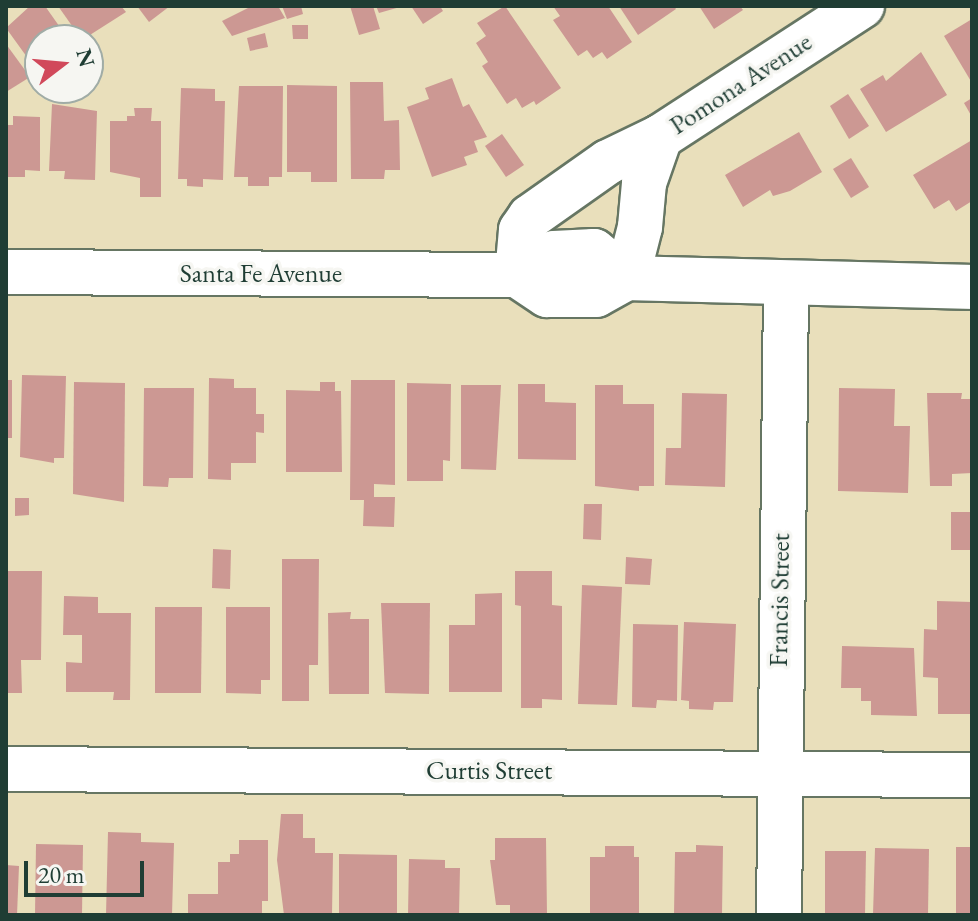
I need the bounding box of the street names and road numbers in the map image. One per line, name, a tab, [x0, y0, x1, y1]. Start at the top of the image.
street label: Pomona Avenue	[664, 27, 818, 141]
street label: Santa Fe Avenue	[180, 258, 342, 290]
street label: Francis Street	[763, 533, 797, 667]
street label: Curtis Street	[426, 755, 552, 787]

